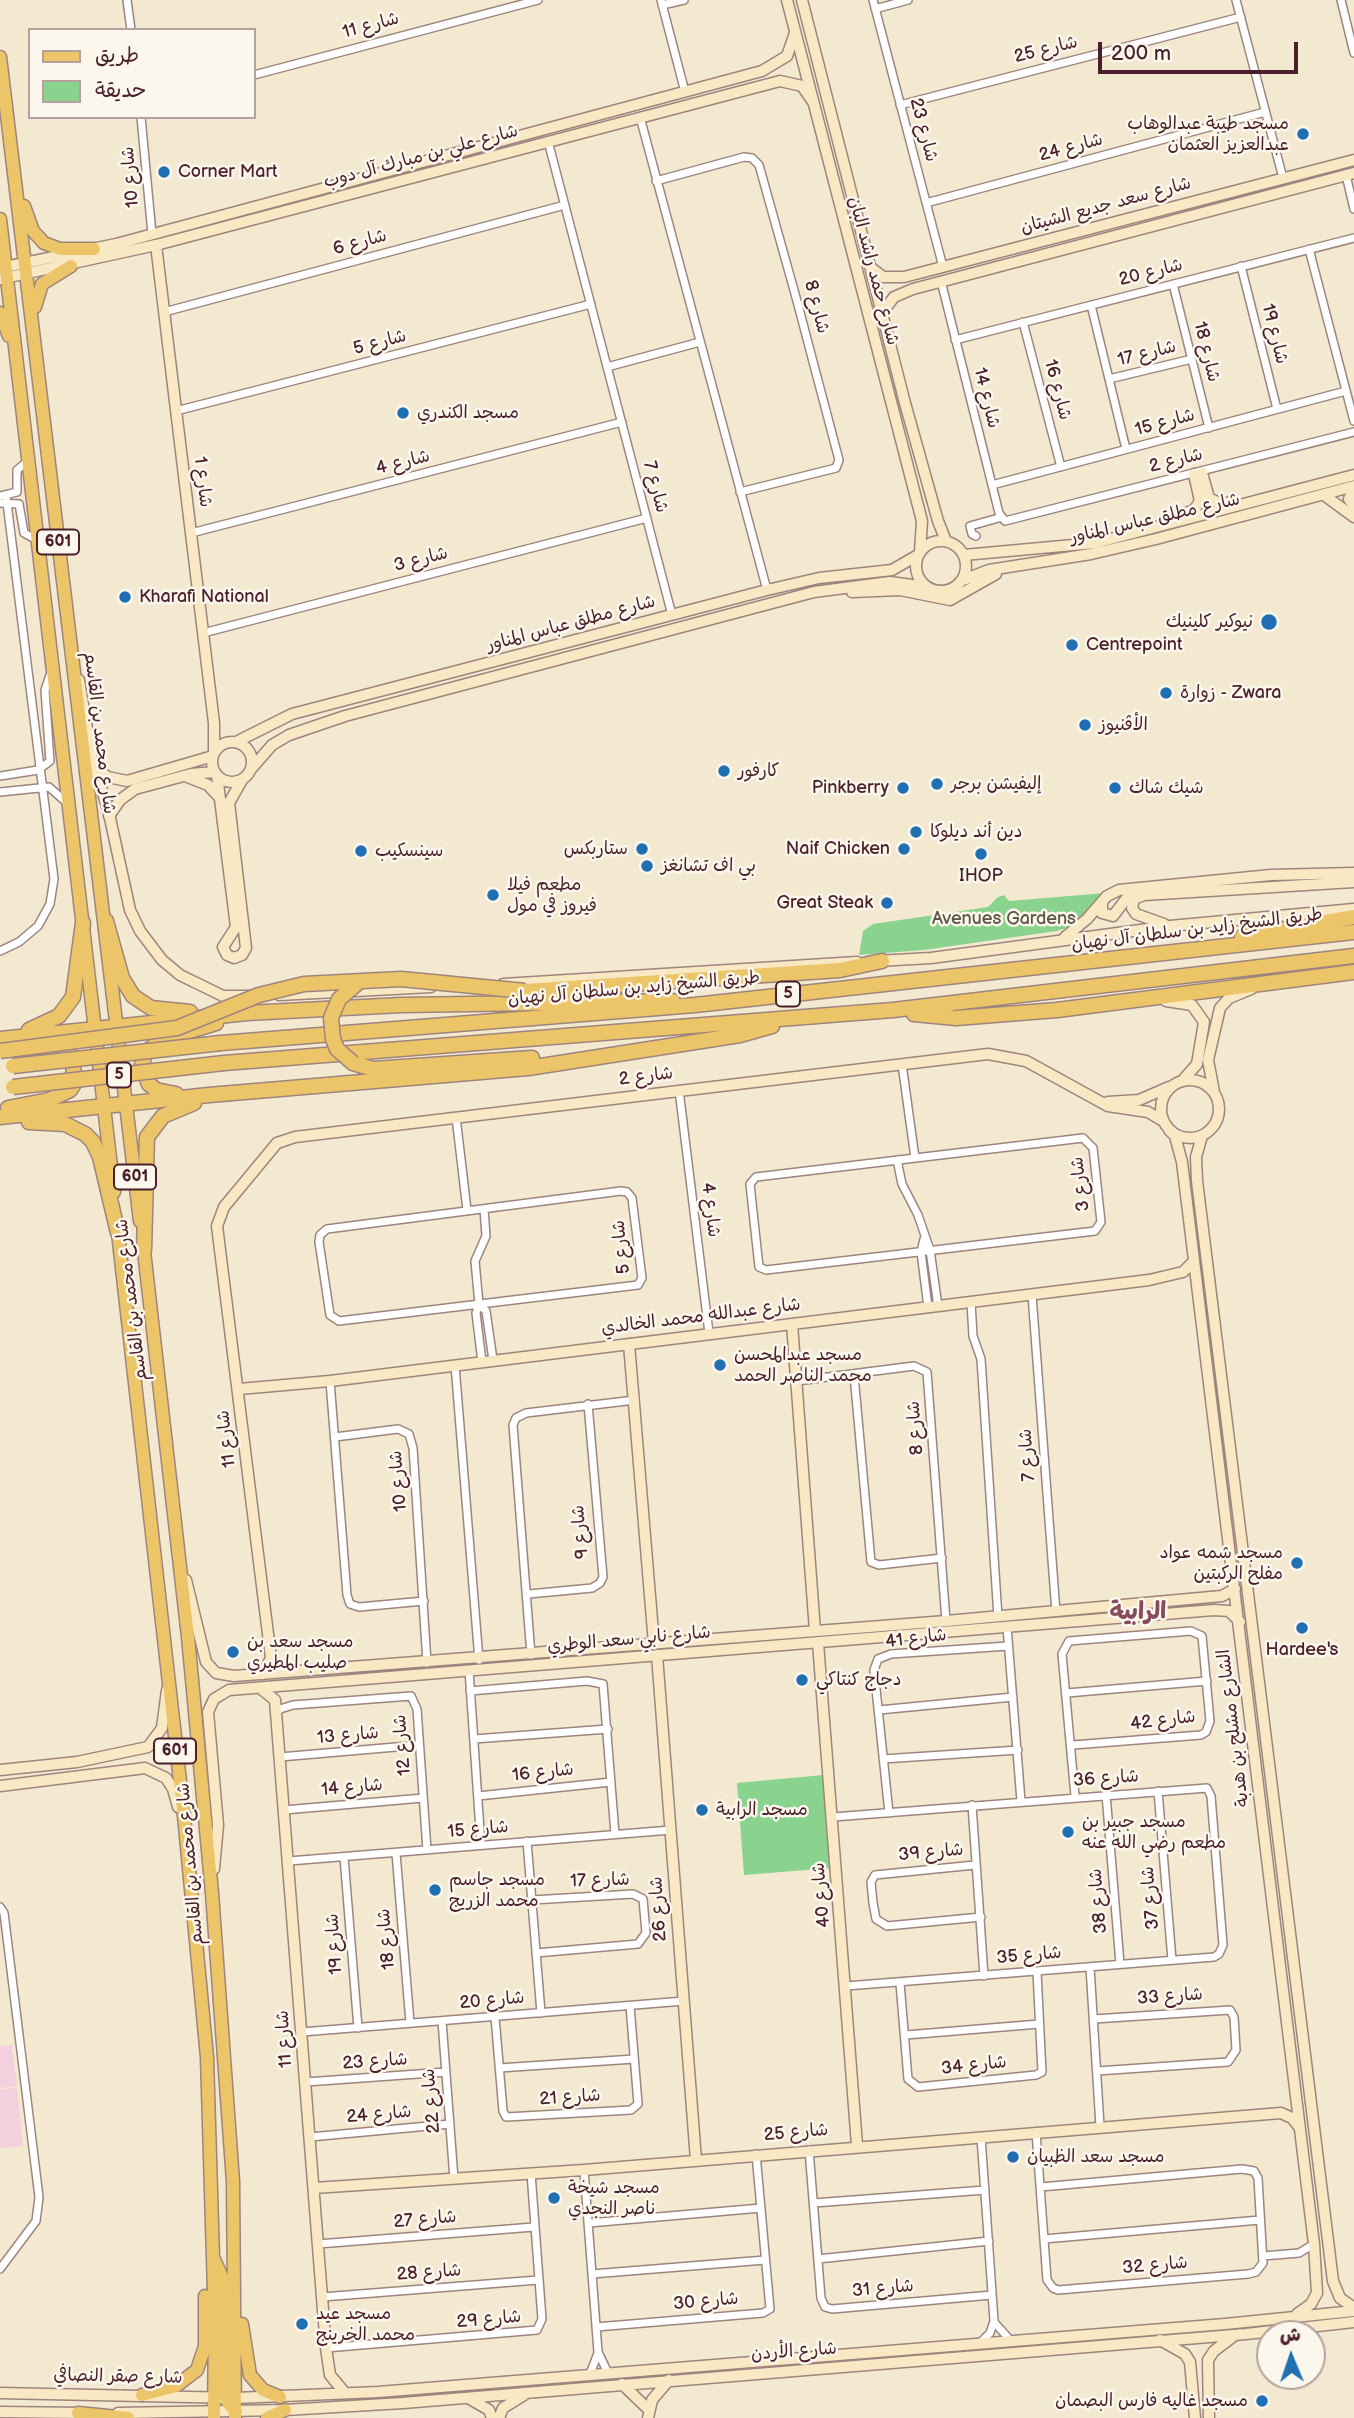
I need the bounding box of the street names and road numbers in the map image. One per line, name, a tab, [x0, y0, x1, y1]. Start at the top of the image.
street label: شارع 11	[340, 8, 402, 44]
street label: شارع 25	[1012, 32, 1080, 68]
street label: شارع 23	[904, 96, 942, 164]
street label: شارع علي بن مبارك آل دوب	[321, 121, 521, 193]
street label: شارع 24	[1037, 129, 1105, 167]
street label: شارع 10	[118, 145, 144, 209]
street label: شارع سعد جديع الشيتان	[1018, 173, 1194, 239]
street label: شارع حمد راشد البان	[843, 194, 903, 348]
street label: شارع 6	[331, 225, 389, 261]
street label: شارع 20	[1117, 255, 1185, 291]
street label: شارع 8	[799, 278, 833, 336]
street label: شارع 19	[1256, 302, 1292, 366]
street label: شارع 18	[1188, 320, 1224, 384]
street label: شارع 5	[351, 326, 409, 360]
street label: شارع 17	[1115, 336, 1179, 372]
street label: شارع 16	[1039, 357, 1075, 423]
street label: شارع 14	[968, 365, 1004, 431]
street label: شارع 15	[1133, 405, 1197, 441]
street label: شارع 2	[1147, 444, 1205, 478]
street label: شارع 4	[374, 446, 432, 480]
street label: شارع 1	[188, 455, 216, 509]
street label: شارع 7	[638, 459, 672, 515]
street label: شارع مطلق عباس المناور	[1068, 489, 1242, 549]
road number: 601	[37, 530, 79, 554]
street label: شارع 3	[392, 543, 450, 577]
street label: شارع مطلق عباس المناور	[484, 591, 658, 657]
street label: شارع محمد بن القاسم	[78, 651, 120, 815]
street label: طريق الشيخ زايد بن سلطان آل نهيان	[1070, 904, 1324, 956]
street label: طريق الشيخ زايد بن سلطان آل نهيان	[507, 967, 761, 1011]
road number: 5	[776, 982, 800, 1006]
road number: 5	[107, 1063, 131, 1088]
street label: شارع 2	[618, 1063, 674, 1091]
street label: شارع 3	[1067, 1155, 1095, 1213]
road number: 601	[114, 1164, 156, 1190]
street label: شارع 4	[696, 1181, 724, 1239]
street label: شارع محمد بن القاسم	[111, 1218, 153, 1382]
street label: شارع 5	[608, 1219, 636, 1275]
street label: شارع عبدالله محمد الخالدي	[600, 1294, 802, 1340]
street label: شارع 8	[903, 1400, 929, 1456]
street label: شارع 11	[213, 1409, 241, 1469]
street label: شارع 7	[1015, 1428, 1041, 1482]
street label: شارع 10	[386, 1449, 412, 1513]
street label: شارع 9	[568, 1504, 594, 1560]
street label: شارع نابي سعد الوطري	[546, 1622, 712, 1658]
street label: شارع 41	[884, 1625, 948, 1653]
street label: الشارع مشلح بن هدبة	[1214, 1648, 1254, 1808]
street label: شارع 42	[1129, 1706, 1197, 1736]
street label: شارع 12	[390, 1713, 416, 1777]
street label: شارع 13	[316, 1723, 380, 1749]
road number: 601	[154, 1738, 196, 1764]
street label: شارع 16	[511, 1759, 575, 1787]
street label: شارع 36	[1072, 1766, 1140, 1792]
street label: شارع 14	[320, 1775, 384, 1801]
street label: شارع محمد بن القاسم	[173, 1782, 209, 1946]
street label: شارع 15	[447, 1817, 509, 1843]
street label: شارع 39	[898, 1839, 964, 1867]
street label: شارع 40	[808, 1861, 836, 1929]
street label: شارع 37	[1137, 1865, 1165, 1931]
street label: شارع 38	[1085, 1867, 1113, 1935]
street label: شارع 17	[570, 1869, 630, 1893]
street label: شارع 26	[646, 1876, 672, 1942]
street label: شارع 18	[374, 1908, 400, 1970]
street label: شارع 19	[322, 1913, 348, 1975]
street label: شارع 35	[996, 1942, 1062, 1970]
street label: شارع 33	[1136, 1984, 1204, 2010]
street label: شارع 20	[459, 1987, 525, 2015]
street label: شارع 11	[272, 2009, 298, 2069]
street label: شارع 23	[342, 2049, 408, 2075]
street label: شارع 34	[940, 2052, 1008, 2080]
street label: شارع 22	[418, 2068, 446, 2134]
street label: شارع 21	[539, 2085, 601, 2111]
street label: شارع 24	[346, 2101, 412, 2129]
street label: شارع 25	[763, 2119, 829, 2147]
street label: شارع 27	[393, 2206, 457, 2234]
street label: شارع 32	[1121, 2252, 1189, 2280]
street label: شارع 28	[396, 2260, 462, 2286]
street label: شارع 31	[851, 2276, 915, 2302]
street label: شارع 30	[672, 2288, 740, 2316]
street label: شارع 29	[456, 2306, 522, 2334]
street label: شارع الأردن	[750, 2338, 838, 2366]
street label: شارع صقر النصافي	[53, 2365, 183, 2389]

